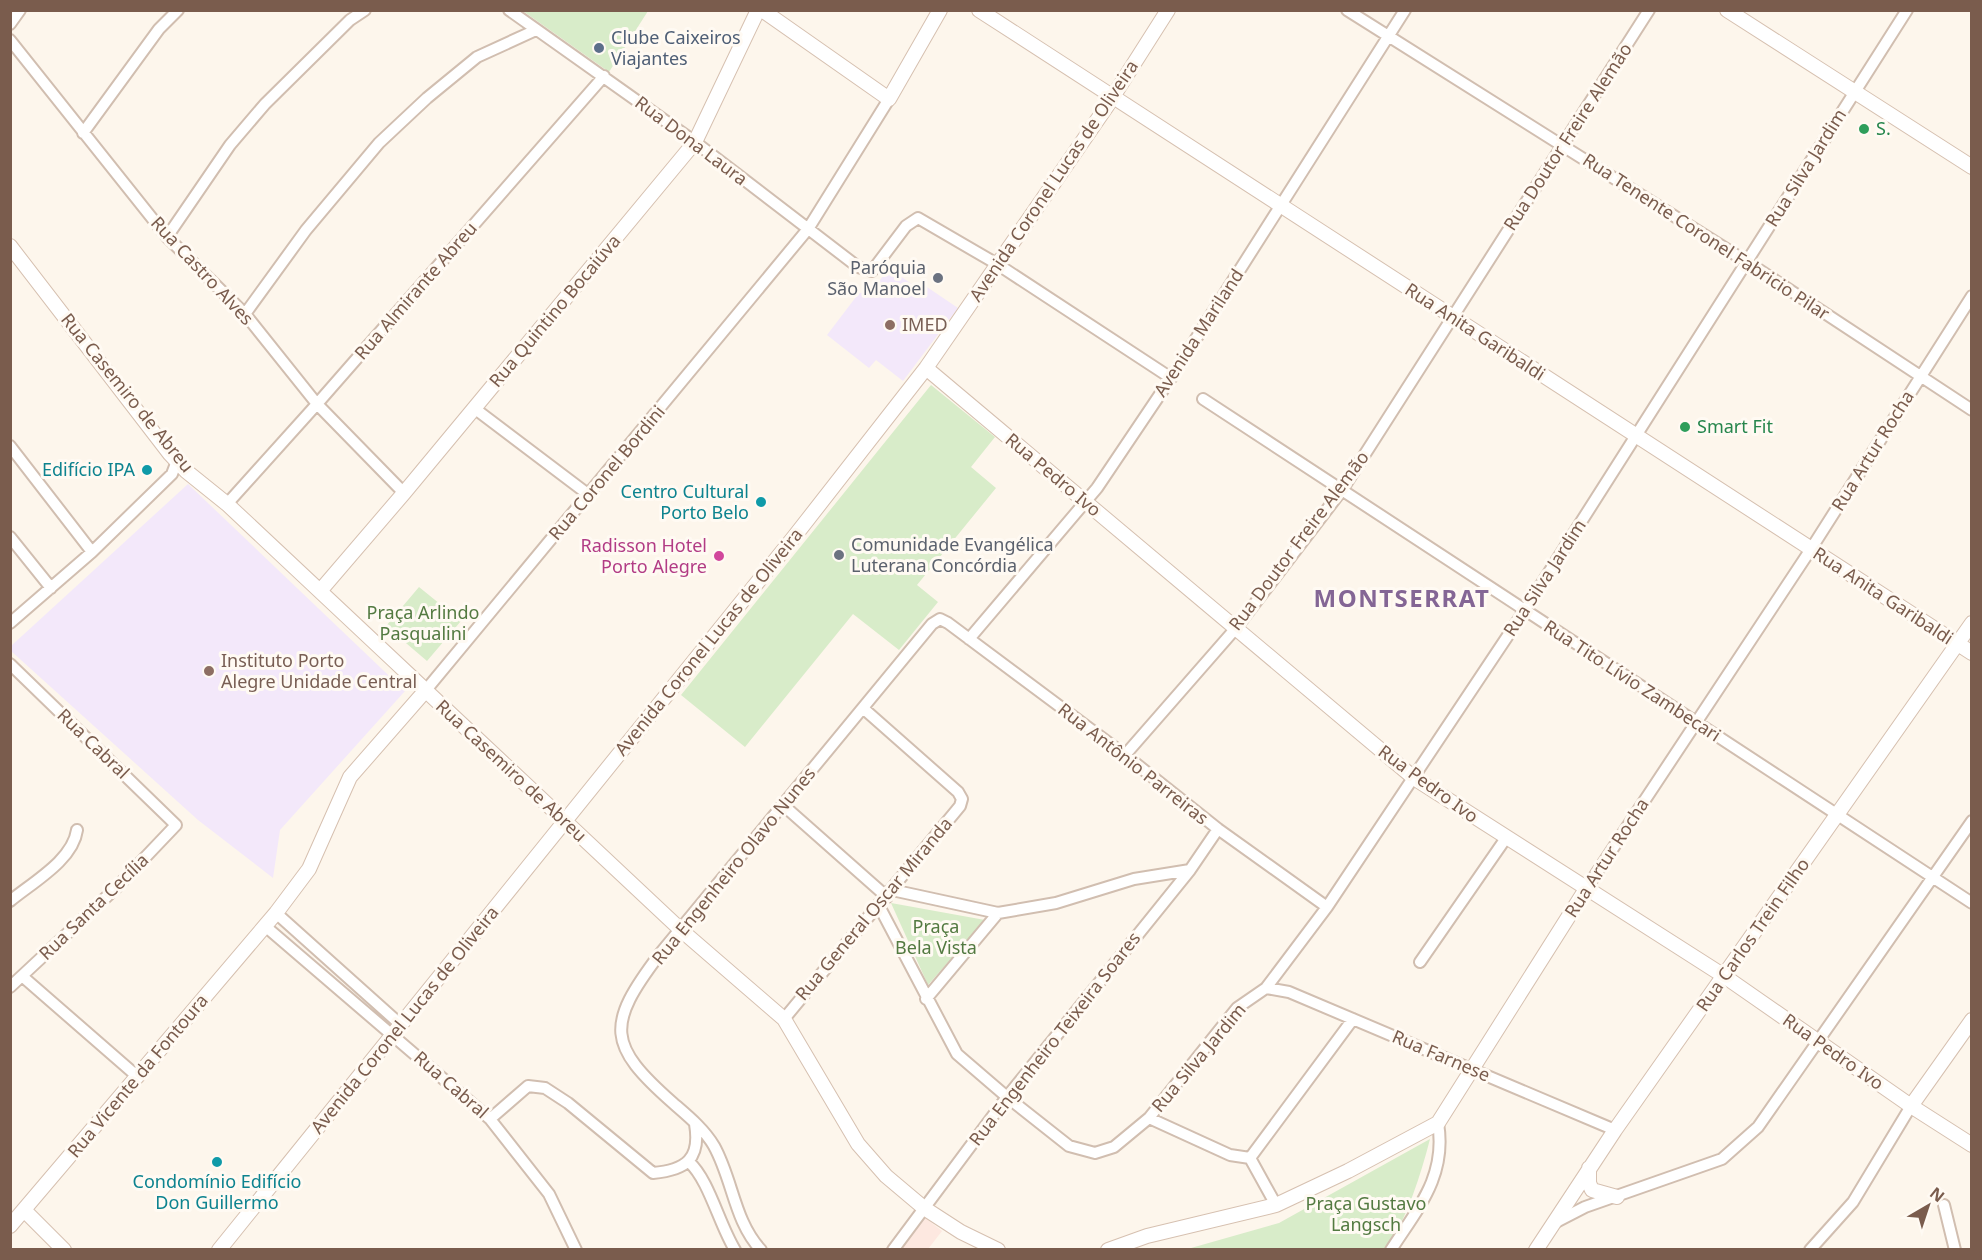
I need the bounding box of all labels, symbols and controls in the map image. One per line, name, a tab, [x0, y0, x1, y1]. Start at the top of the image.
place label: Clube Caixeiros Viajantes	[611, 25, 741, 70]
street label: Rua Doutor Freire Alemão	[1497, 38, 1637, 235]
marker: Clube Caixeiros Viajantes	[592, 41, 606, 55]
street label: Avenida Coronel Lucas de Oliveira	[963, 55, 1143, 306]
street label: Rua Dona Laura	[631, 90, 753, 190]
street label: Rua Silva Jardim	[1759, 104, 1851, 231]
place label: S.	[1876, 116, 1891, 140]
marker: S.	[1857, 122, 1871, 136]
street label: Rua Tenente Coronel Fabricio Pilar	[1579, 147, 1835, 325]
street label: Rua Castro Alves	[146, 211, 259, 330]
street label: Rua Almirante Abreu	[349, 216, 482, 364]
street label: Rua Quintino Bocaiúva	[483, 229, 625, 392]
place label: Paróquia São Manoel	[827, 255, 926, 300]
street label: Avenida Mariland	[1148, 264, 1248, 401]
marker: Paróquia São Manoel	[931, 271, 945, 285]
street label: Rua Anita Garibaldi	[1401, 277, 1550, 385]
street label: Rua Casemiro de Abreu	[56, 308, 199, 477]
place label: IMED	[902, 312, 948, 336]
marker: IMED	[883, 318, 897, 332]
street label: Rua Artur Rocha	[1825, 386, 1919, 515]
street label: Rua Coronel Bordini	[543, 400, 670, 545]
place label: Smart Fit	[1697, 414, 1773, 438]
marker: Smart Fit	[1678, 420, 1692, 434]
street label: Rua Pedro Ivo	[1001, 427, 1107, 521]
street label: Rua Doutor Freire Alemão	[1223, 446, 1374, 635]
place label: Edifício IPA	[42, 457, 135, 481]
marker: Edifício IPA	[140, 463, 154, 477]
place label: Centro Cultural Porto Belo	[621, 479, 749, 524]
marker: Centro Cultural Porto Belo	[754, 495, 768, 509]
street label: Rua Silva Jardim	[1497, 514, 1591, 641]
street label: Avenida Coronel Lucas de Oliveira	[609, 523, 808, 760]
place label: Comunidade Evangélica Luterana Concórdia	[851, 532, 1054, 577]
place label: Radisson Hotel Porto Alegre	[581, 533, 707, 578]
street label: Rua Anita Garibaldi	[1809, 541, 1958, 649]
marker: Comunidade Evangélica Luterana Concórdia	[832, 548, 846, 562]
marker: Radisson Hotel Porto Alegre	[712, 549, 726, 563]
district label: MONTSERRAT	[1314, 581, 1490, 614]
park label: Praça Arlindo Pasqualini	[367, 600, 479, 645]
street label: Rua Tito Lívio Zambecari	[1539, 614, 1726, 746]
place label: Instituto Porto Alegre Unidade Central	[221, 648, 417, 693]
marker: Instituto Porto Alegre Unidade Central	[202, 664, 216, 678]
street label: Rua Casemiro de Abreu	[431, 694, 592, 847]
street label: Rua Antônio Parreiras	[1054, 697, 1214, 829]
street label: Rua Cabral	[52, 703, 135, 784]
street label: Rua Pedro Ivo	[1374, 739, 1483, 828]
street label: Rua Engenheiro Olavo Nunes	[646, 762, 820, 969]
street label: Rua Artur Rocha	[1559, 793, 1654, 922]
street label: Rua General Oscar Miranda	[789, 812, 957, 1005]
street label: Rua Santa Cecília	[33, 848, 153, 965]
street label: Rua Carlos Trein Filho	[1690, 853, 1814, 1016]
street label: Avenida Coronel Lucas de Oliveira	[305, 901, 504, 1138]
park label: Praça Bela Vista	[895, 914, 977, 959]
street label: Rua Engenheiro Teixeira Soares	[963, 926, 1145, 1150]
street label: Rua Vicente da Fontoura	[62, 988, 213, 1162]
street label: Rua Silva Jardim	[1146, 998, 1251, 1117]
street label: Rua Pedro Ivo	[1778, 1008, 1889, 1095]
street label: Rua Farnese	[1389, 1024, 1494, 1086]
street label: Rua Cabral	[409, 1045, 494, 1123]
marker: Condomínio Edifício Don Guillermo	[210, 1155, 224, 1169]
place label: Condomínio Edifício Don Guillermo	[133, 1169, 301, 1214]
north arrow	[1898, 1176, 1958, 1236]
text: N	[1925, 1182, 1949, 1207]
park label: Praça Gustavo Langsch	[1306, 1191, 1426, 1236]

